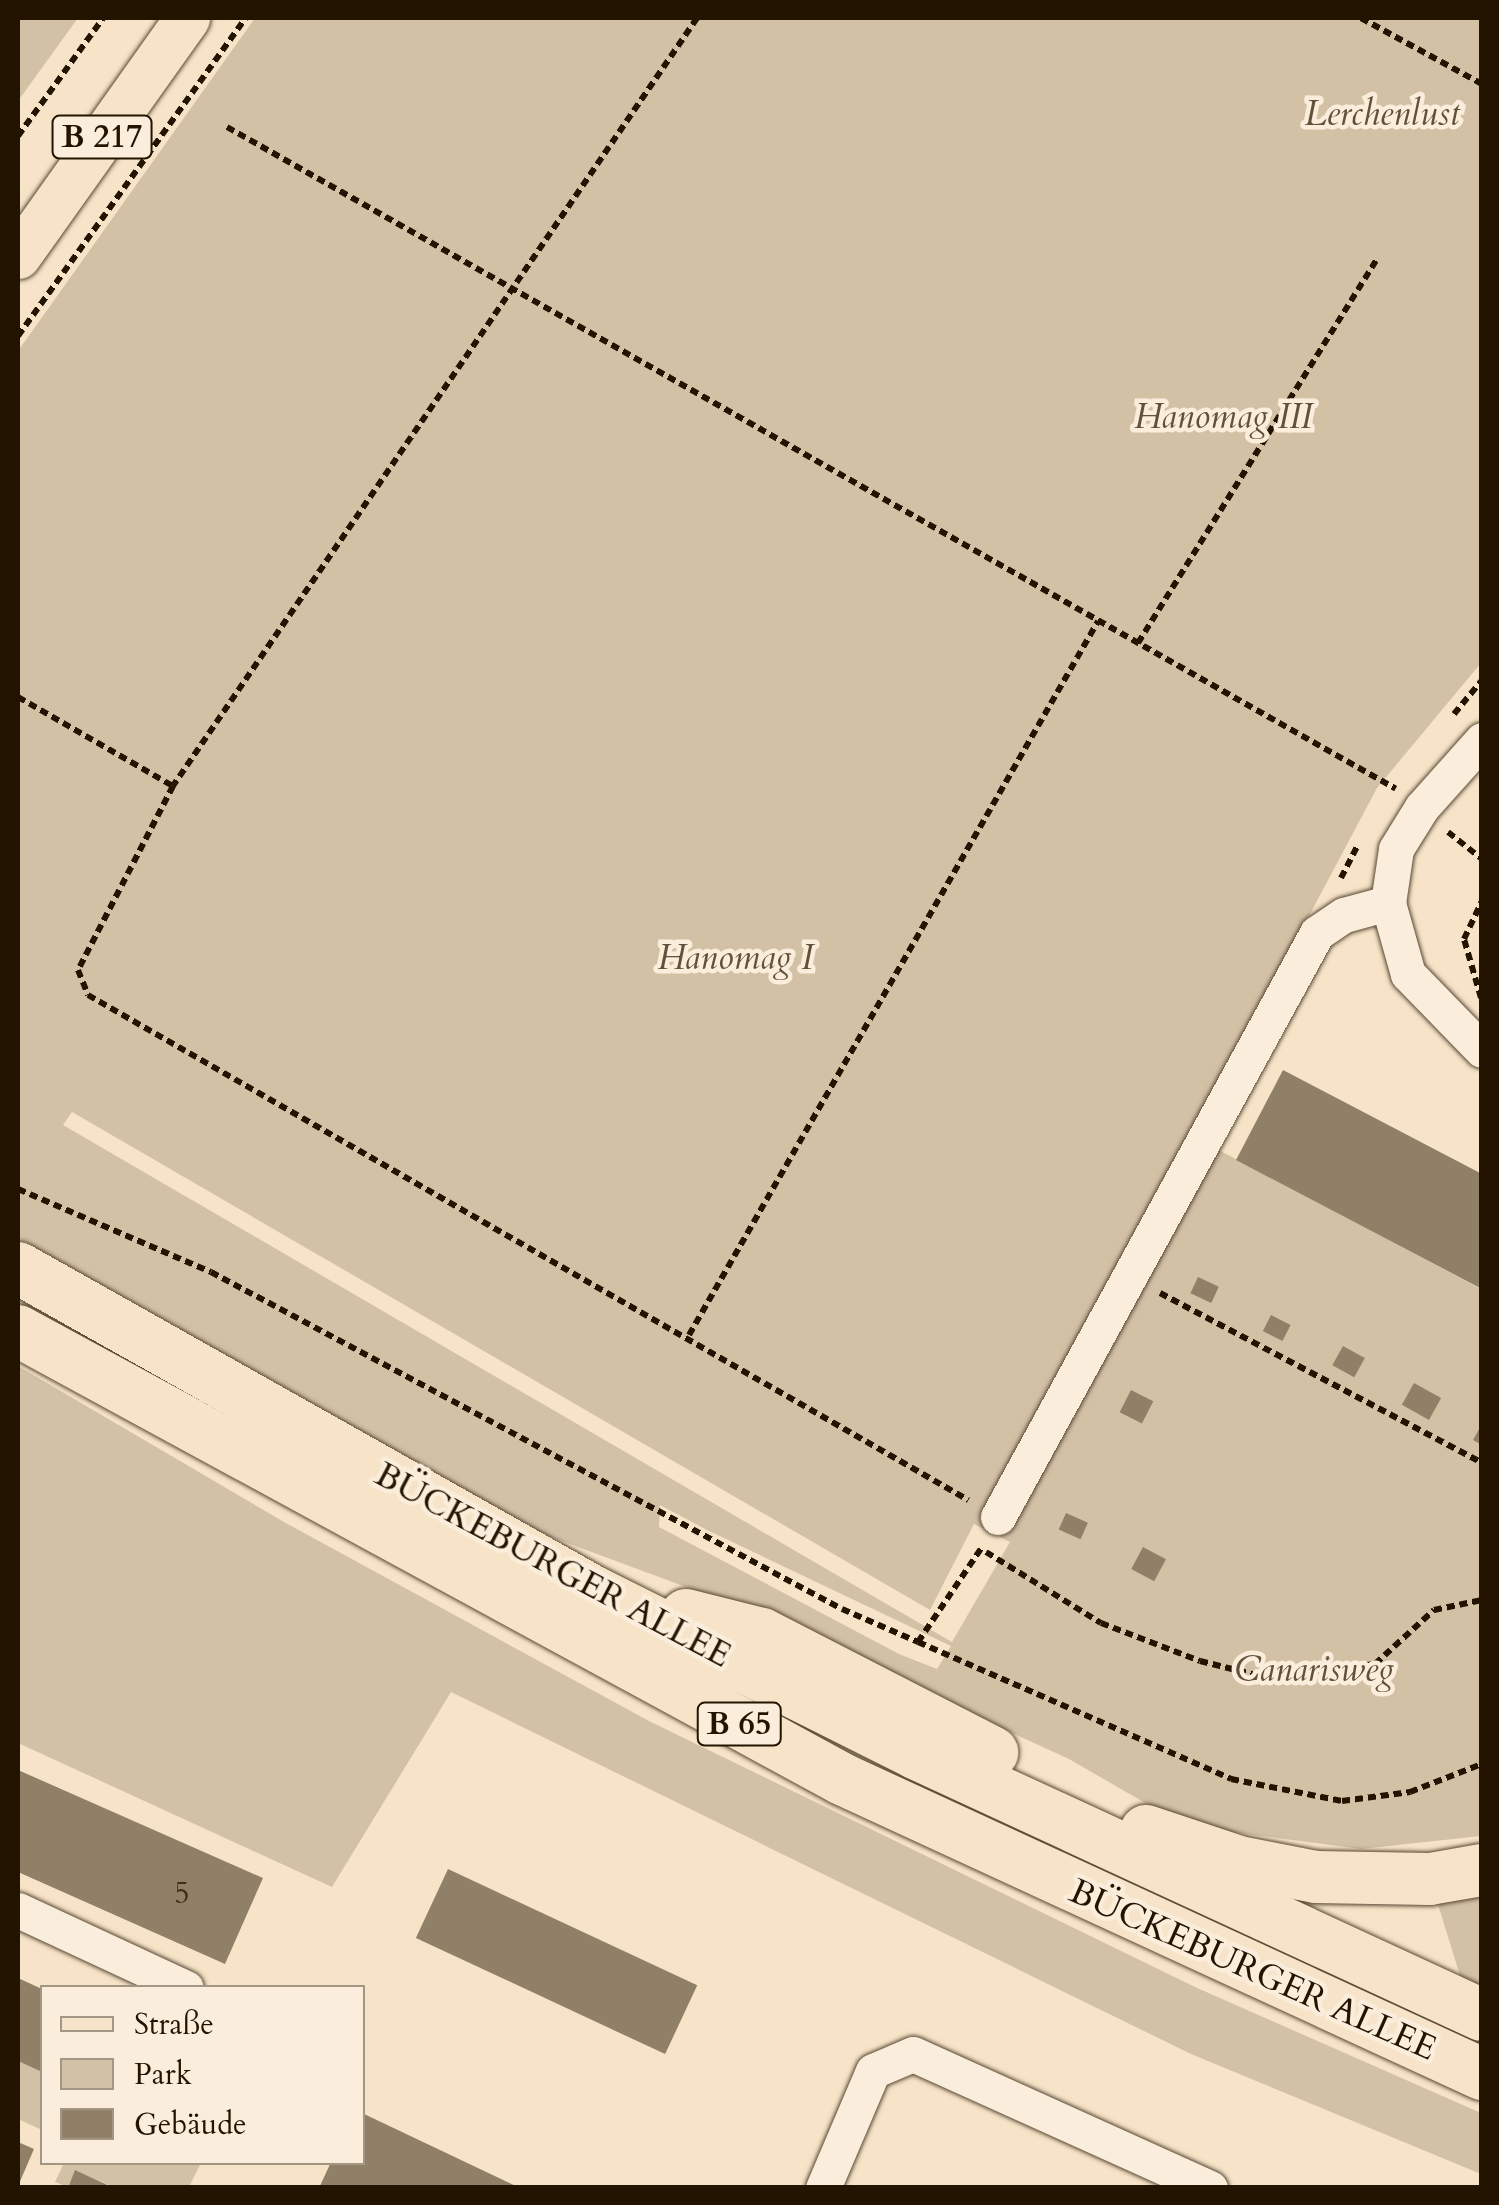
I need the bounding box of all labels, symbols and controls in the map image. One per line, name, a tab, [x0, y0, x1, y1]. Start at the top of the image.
park label: Lerchenlust	[1304, 93, 1460, 135]
road number: B 217	[49, 110, 154, 164]
park label: Hanomag III	[1134, 396, 1312, 438]
park label: Hanomag I	[657, 937, 813, 979]
street label: BÜCKEBURGER ALLEE	[368, 1453, 738, 1677]
park label: Canarisweg	[1234, 1649, 1394, 1691]
road number: B 65	[696, 1697, 782, 1751]
street label: BÜCKEBURGER ALLEE	[1063, 1870, 1443, 2070]
house number: 5	[174, 1876, 190, 1912]
legend	[40, 1985, 365, 2165]
text: Straße	[134, 2004, 214, 2045]
text: Park	[134, 2054, 192, 2095]
text: Gebäude	[134, 2104, 247, 2145]

